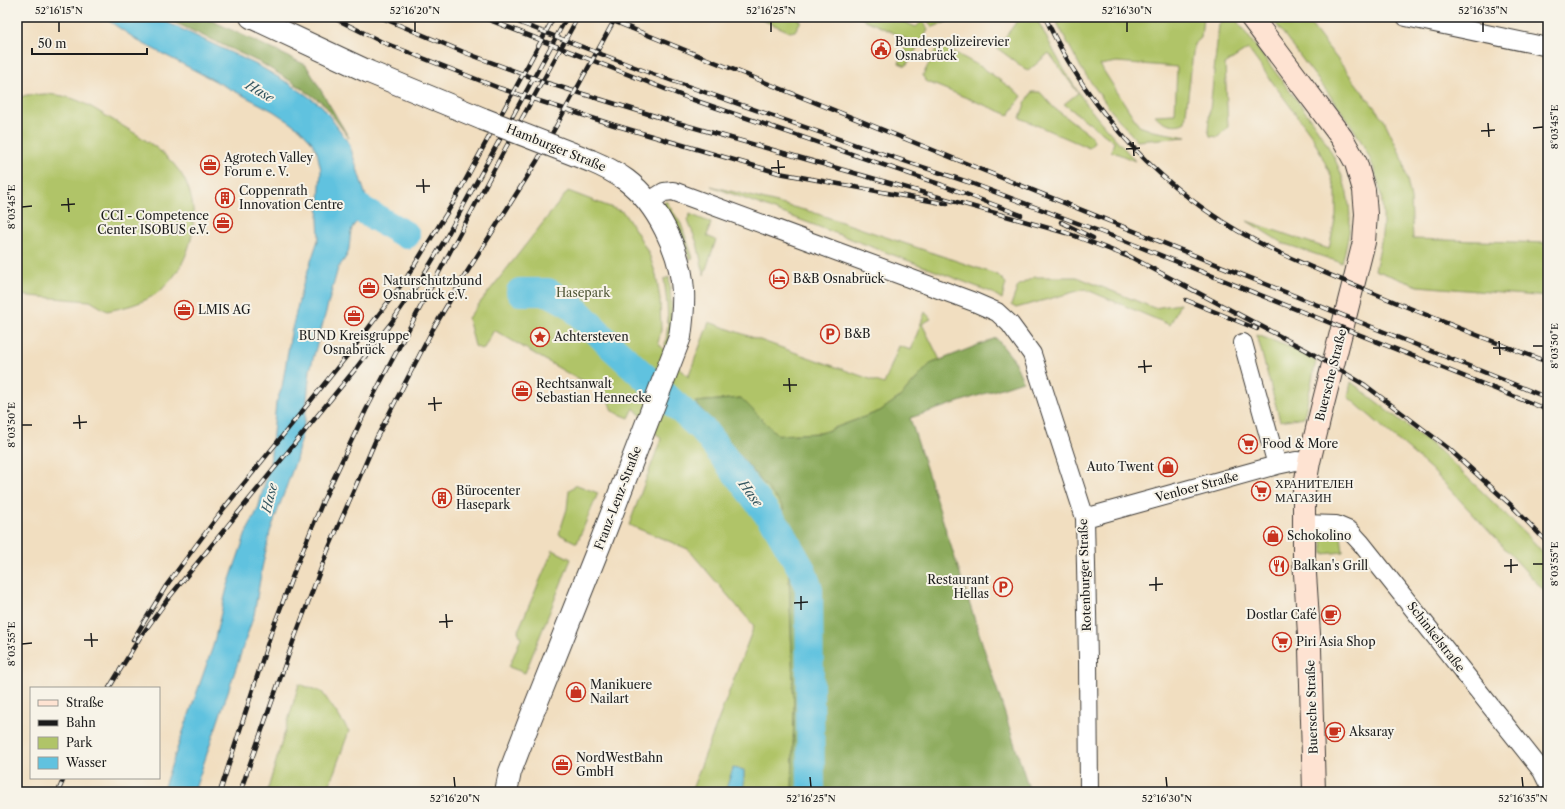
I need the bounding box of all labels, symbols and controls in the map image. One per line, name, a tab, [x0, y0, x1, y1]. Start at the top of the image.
text: 52°16'15"N	[35, 4, 83, 17]
text: 52°16'20"N	[390, 4, 440, 17]
text: 52°16'25"N	[746, 4, 796, 17]
text: 52°16'30"N	[1102, 4, 1152, 17]
text: 52°16'35"N	[1458, 4, 1508, 17]
scale bar	[32, 30, 147, 56]
place label: Bundespolizeirevier Osnabrück	[895, 34, 1009, 63]
text: 50 m	[38, 36, 67, 51]
public building icon: Bundespolizeirevier Osnabrück	[870, 38, 892, 60]
water label: Hase	[242, 76, 278, 106]
text: 8°03'45"E	[1548, 105, 1561, 149]
street label: Hamburger Straße	[504, 121, 608, 174]
place label: Agrotech Valley Forum e. V.	[223, 150, 313, 179]
office icon: Agrotech Valley Forum e. V.	[199, 154, 221, 176]
place label: Coppenrath Innovation Centre	[239, 183, 344, 212]
text: 8°03'45"E	[5, 185, 18, 229]
building icon: Coppenrath Innovation Centre	[214, 187, 236, 209]
place label: CCI - Competence Center ISOBUS e.V.	[97, 208, 209, 237]
office icon: CCI - Competence Center ISOBUS e.V.	[212, 212, 234, 234]
hotel icon: B&B Osnabrück	[768, 268, 790, 290]
place label: B&B Osnabrück	[793, 271, 885, 286]
place label: Naturschutzbund Osnabrück e.V.	[383, 273, 483, 302]
office icon: Naturschutzbund Osnabrück e.V.	[358, 277, 380, 299]
park label: Hasepark	[556, 285, 611, 300]
office icon: LMIS AG	[173, 299, 195, 321]
place label: LMIS AG	[198, 302, 251, 317]
office icon: BUND Kreisgruppe Osnabrück	[343, 305, 365, 327]
parking icon: B&B	[819, 323, 841, 345]
text: 8°03'50"E	[1548, 323, 1561, 369]
place icon: Achtersteven	[529, 326, 551, 348]
place label: B&B	[844, 326, 870, 341]
street label: Buersche Straße	[1312, 327, 1349, 422]
place label: BUND Kreisgruppe Osnabrück	[299, 328, 410, 357]
place label: Achtersteven	[553, 329, 629, 344]
place label: Rechtsanwalt Sebastian Hennecke	[536, 376, 652, 405]
office icon: Rechtsanwalt Sebastian Hennecke	[511, 380, 533, 402]
text: 8°03'50"E	[5, 402, 18, 448]
supermarket icon: Food & More	[1237, 433, 1259, 455]
place label: Food & More	[1262, 436, 1338, 451]
street label: Franz-Lenz-Straße	[591, 444, 644, 552]
shop icon: Auto Twent	[1157, 456, 1179, 478]
place label: Auto Twent	[1086, 459, 1155, 474]
street label: Venloer Straße	[1153, 468, 1240, 505]
water label: Hase	[735, 475, 767, 510]
place label: ХРАНИТЕЛЕН МАГАЗИН	[1275, 476, 1354, 505]
supermarket icon: ХРАНИТЕЛЕН МАГАЗИН	[1250, 480, 1272, 502]
water label: Hase	[257, 481, 281, 515]
place label: Bürocenter Hasepark	[456, 483, 520, 512]
building icon: Bürocenter Hasepark	[431, 487, 453, 509]
street label: Rotenburger Straße	[1075, 518, 1094, 632]
shop icon: Schokolino	[1262, 525, 1284, 547]
place label: Schokolino	[1287, 528, 1351, 543]
text: 8°03'55"E	[1548, 542, 1561, 586]
restaurant icon: Balkan's Grill	[1268, 555, 1290, 577]
place label: Balkan's Grill	[1293, 558, 1368, 573]
place label: Restaurant Hellas	[927, 572, 990, 601]
parking icon: Restaurant Hellas	[992, 576, 1014, 598]
street label: Schinkelstraße	[1404, 599, 1469, 675]
cafe icon: Dostlar Café	[1320, 604, 1342, 626]
place label: Dostlar Café	[1246, 607, 1317, 622]
text: 8°03'55"E	[5, 622, 18, 666]
supermarket icon: Piri Asia Shop	[1271, 631, 1293, 653]
place label: Piri Asia Shop	[1296, 634, 1376, 649]
street label: Buersche Straße	[1302, 659, 1321, 754]
place label: Manikuere Nailart	[590, 677, 652, 706]
shop icon: Manikuere Nailart	[565, 681, 587, 703]
legend	[30, 687, 160, 779]
text: Straße	[66, 695, 104, 710]
text: Bahn	[66, 715, 96, 730]
cafe icon: Aksaray	[1324, 721, 1346, 743]
place label: Aksaray	[1348, 724, 1394, 739]
text: Park	[66, 735, 93, 750]
place label: NordWestBahn GmbH	[576, 750, 664, 779]
office icon: NordWestBahn GmbH	[551, 754, 573, 776]
text: Wasser	[65, 755, 107, 770]
text: 52°16'20"N	[430, 792, 480, 805]
text: 52°16'25"N	[786, 792, 836, 805]
text: 52°16'30"N	[1142, 792, 1192, 805]
text: 52°16'35"N	[1498, 792, 1548, 805]

